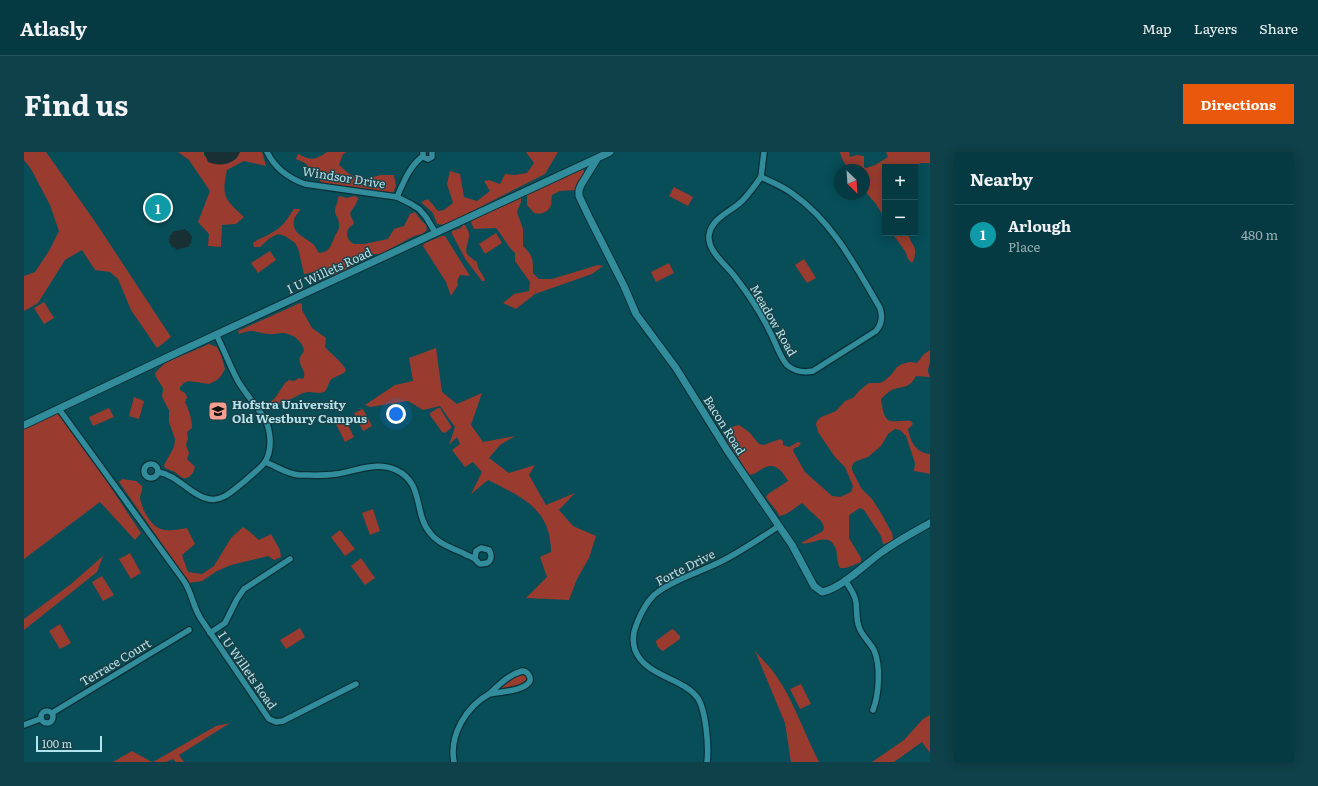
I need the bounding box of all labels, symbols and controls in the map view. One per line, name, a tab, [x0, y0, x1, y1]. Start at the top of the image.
text: Atlasly	[20, 14, 87, 42]
text: Map	[1142, 18, 1172, 38]
text: Layers	[1194, 18, 1237, 38]
text: Share	[1259, 18, 1298, 38]
text: Find us	[24, 83, 128, 125]
button: Directions	[1183, 84, 1294, 124]
street label: Windsor Drive	[301, 162, 387, 192]
north arrow	[834, 164, 870, 200]
map controls	[882, 164, 918, 236]
button: +	[882, 164, 918, 200]
text: Nearby	[970, 166, 1033, 191]
pin: 1	[145, 193, 171, 223]
button: −	[882, 200, 918, 236]
text: Arlough	[1008, 214, 1071, 237]
text: 1	[980, 225, 986, 244]
text: 480 m	[1241, 225, 1278, 244]
text: Place	[1008, 237, 1040, 256]
street label: I U Willets Road	[284, 242, 375, 298]
street label: Meadow Road	[746, 281, 802, 360]
street label: Bacon Road	[700, 392, 751, 459]
place label: Hofstra University Old Westbury Campus	[232, 395, 367, 427]
school or university icon: Hofstra University Old Westbury Campus	[207, 400, 229, 422]
your location	[386, 404, 406, 424]
street label: Forte Drive	[652, 544, 718, 590]
street label: I U Willets Road	[214, 627, 282, 713]
street label: Terrace Court	[76, 634, 154, 690]
scale bar	[36, 734, 102, 753]
text: 100 m	[42, 735, 72, 751]

